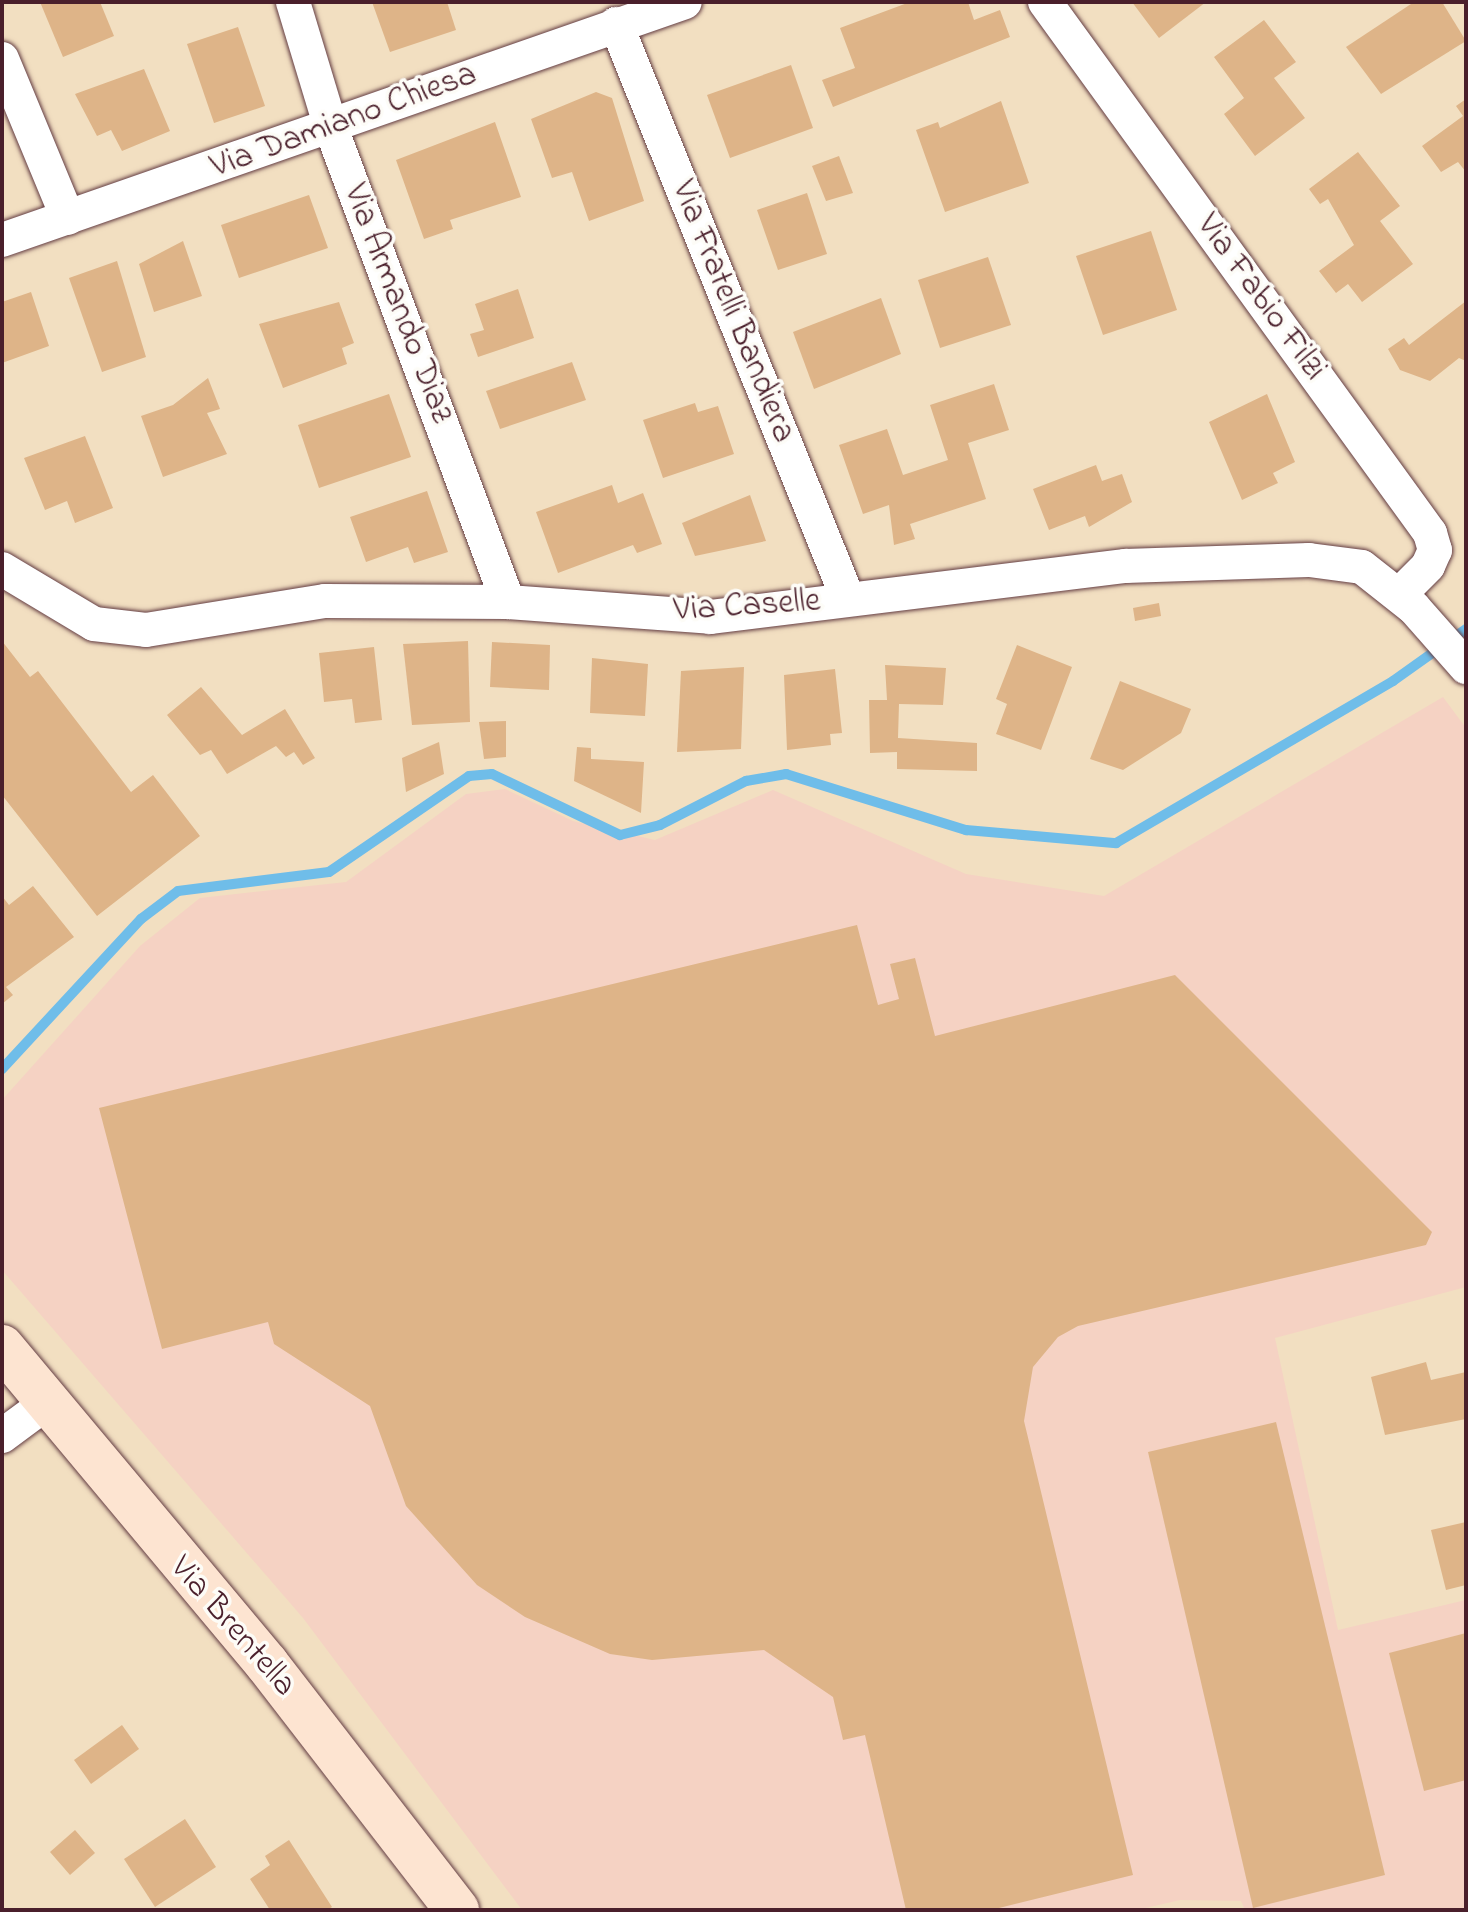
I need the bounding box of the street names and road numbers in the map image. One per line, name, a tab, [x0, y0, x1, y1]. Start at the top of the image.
street label: Via Damiano Chiesa	[206, 55, 482, 189]
street label: Via Fratelli Bandiera	[661, 175, 803, 449]
street label: Via Armando Diaz	[333, 179, 461, 429]
street label: Via Fabio Filzi	[1186, 207, 1334, 389]
street label: Via Caselle	[672, 582, 822, 632]
street label: Via Brentella	[160, 1549, 304, 1705]

